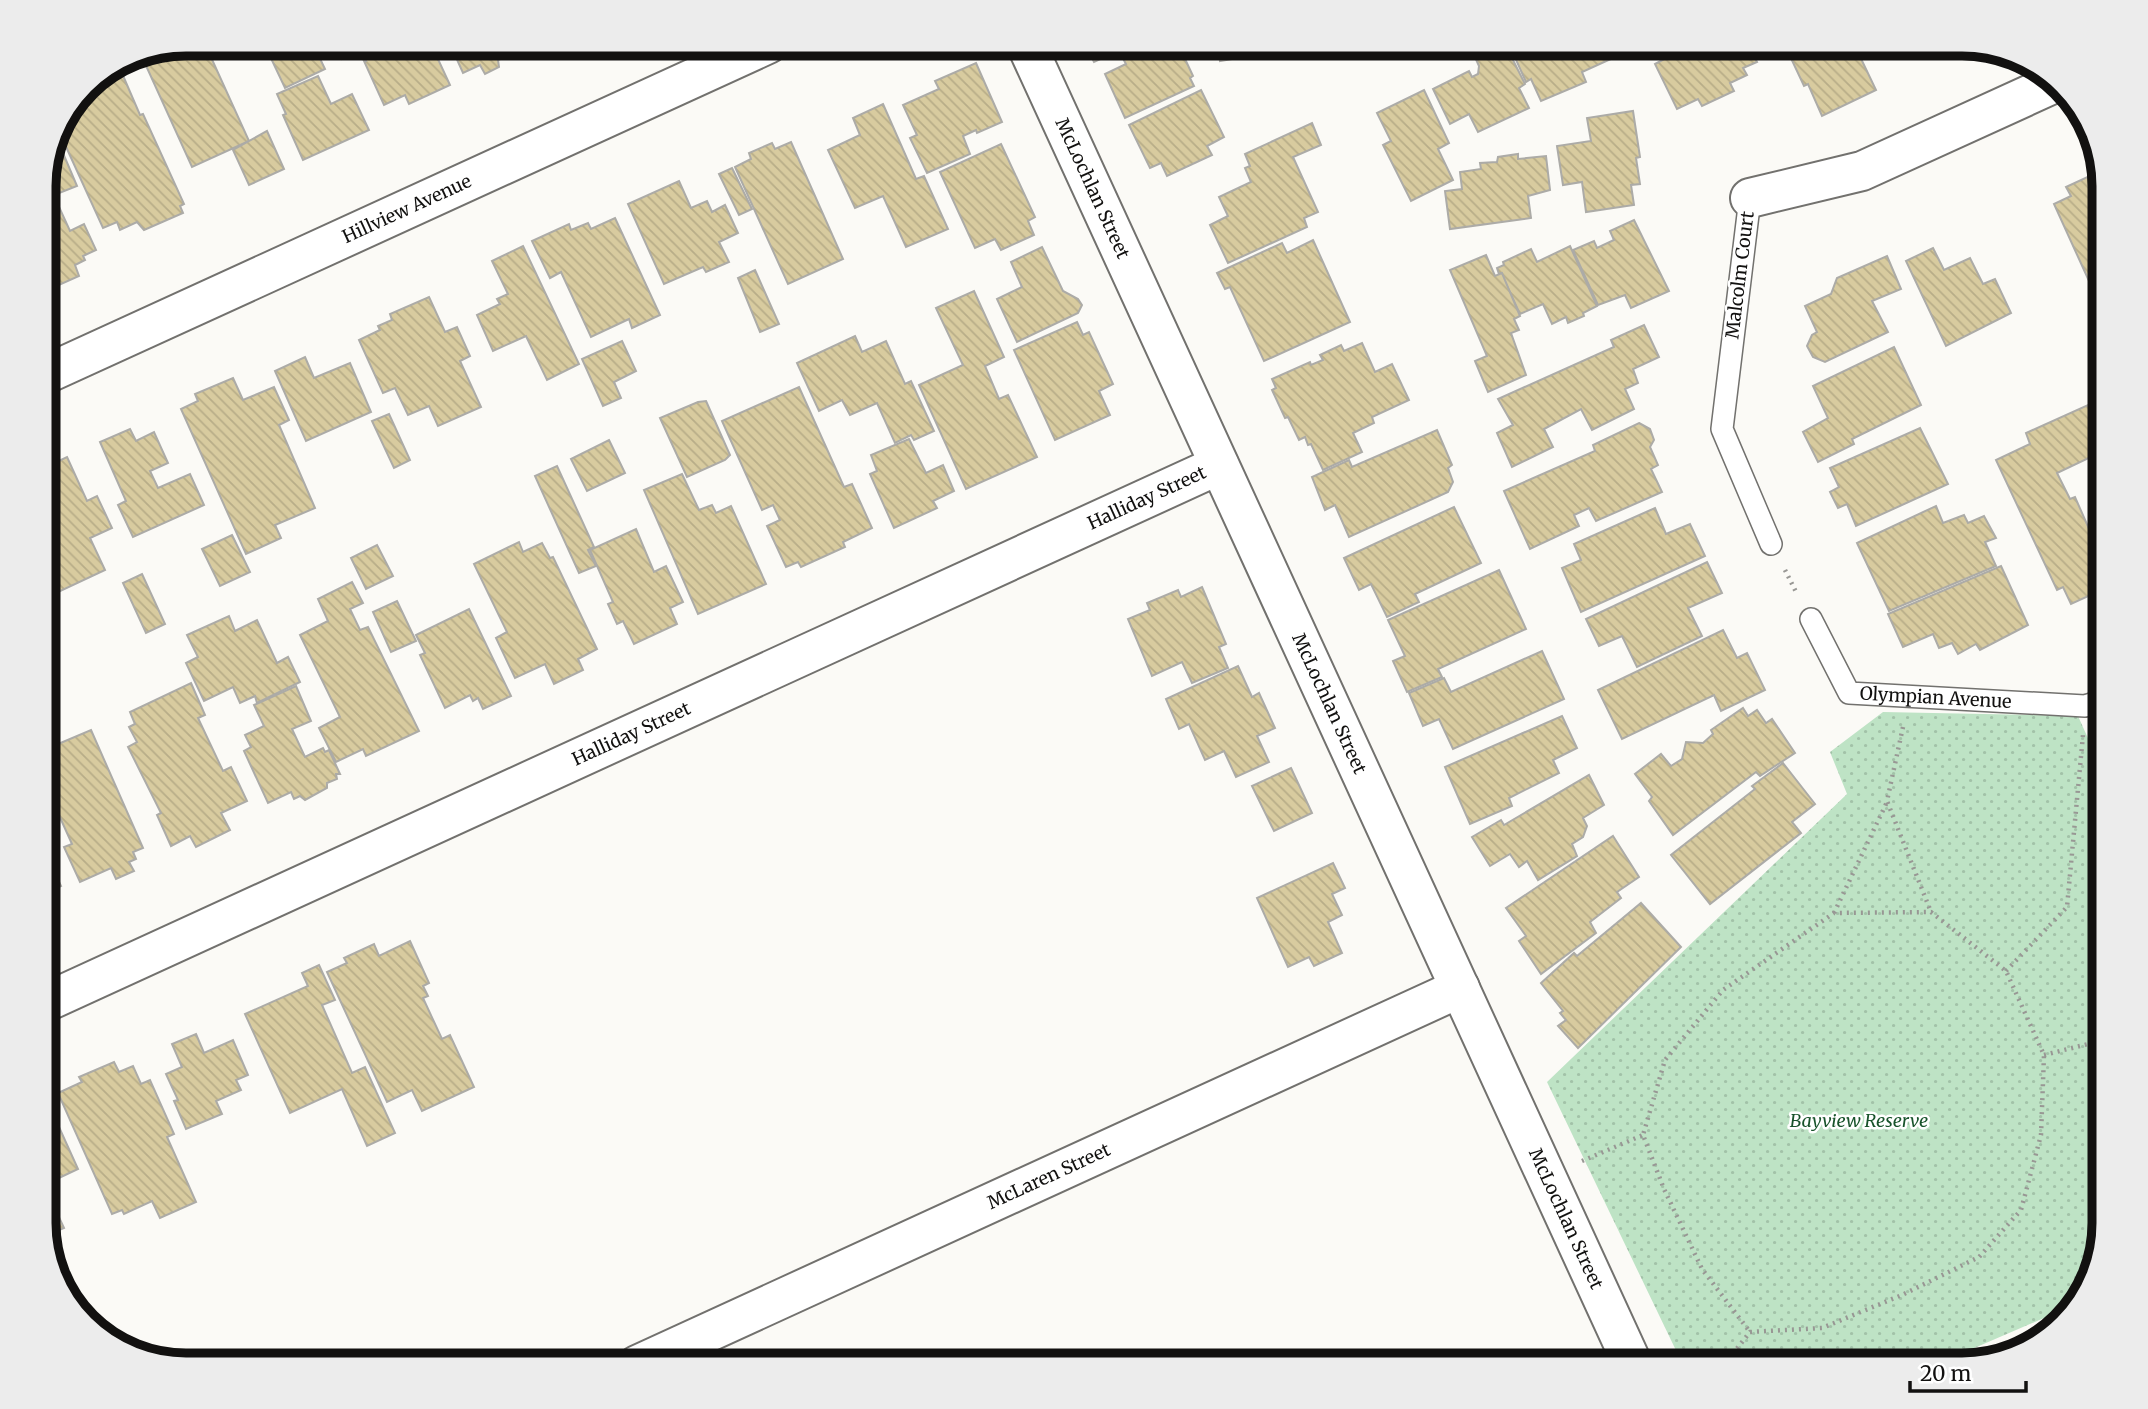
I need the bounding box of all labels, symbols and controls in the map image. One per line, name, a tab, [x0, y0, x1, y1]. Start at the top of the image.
street label: McLochlan Street	[1051, 114, 1135, 262]
street label: Hillview Avenue	[339, 169, 475, 248]
street label: Malcolm Court	[1720, 210, 1759, 340]
street label: Halliday Street	[1084, 461, 1210, 535]
street label: McLochlan Street	[1287, 629, 1372, 778]
street label: Olympian Avenue	[1859, 682, 2012, 713]
street label: Halliday Street	[568, 697, 694, 771]
park label: Bayview Reserve	[1790, 1109, 1928, 1132]
street label: McLaren Street	[984, 1138, 1114, 1214]
street label: McLochlan Street	[1524, 1145, 1609, 1293]
scale bar	[1910, 1350, 2025, 1394]
text: 20 m	[1920, 1360, 1972, 1387]

